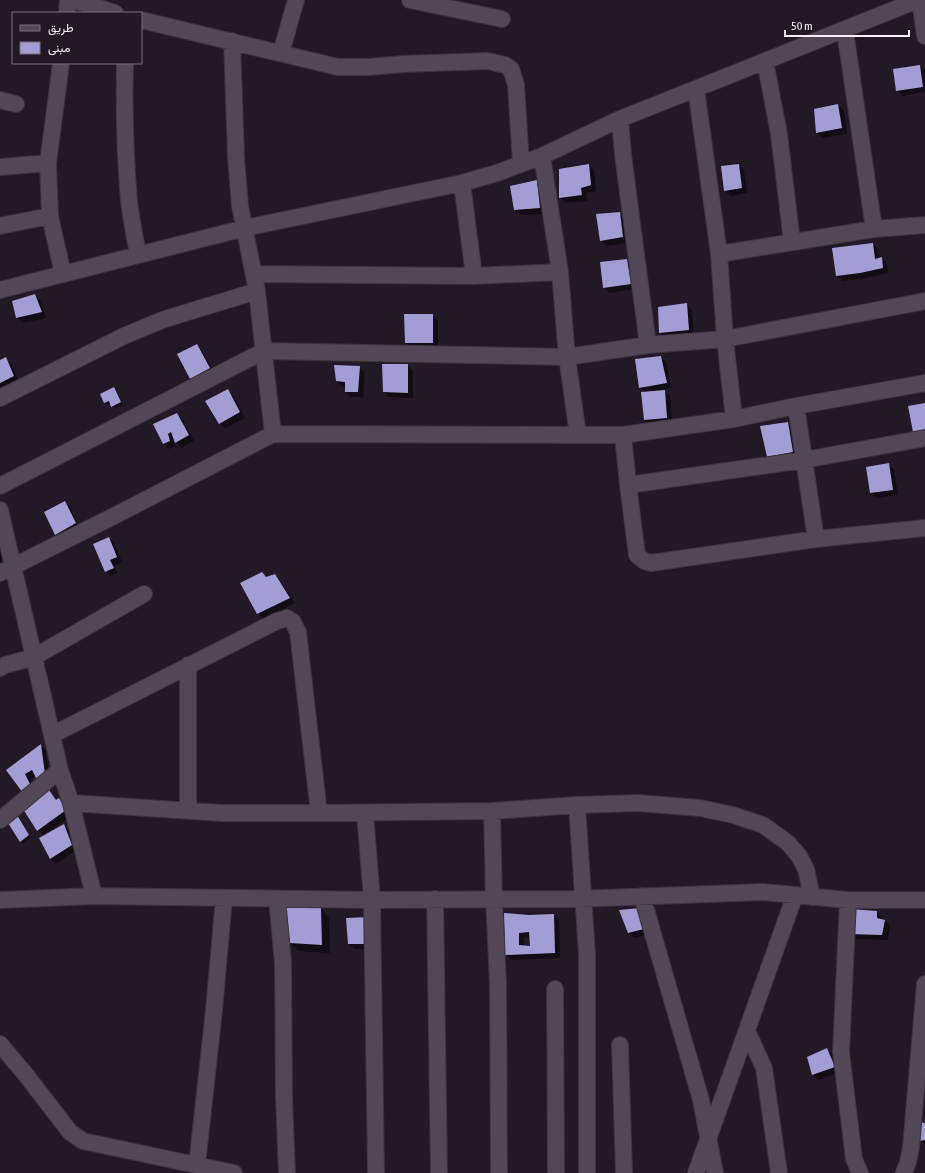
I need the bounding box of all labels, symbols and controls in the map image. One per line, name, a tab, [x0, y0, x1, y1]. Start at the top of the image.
legend	[12, 12, 142, 64]
scale bar	[785, 12, 909, 38]
text: 50 m	[791, 19, 813, 33]
text: طريق	[48, 21, 74, 36]
text: مبنى	[48, 41, 70, 56]

